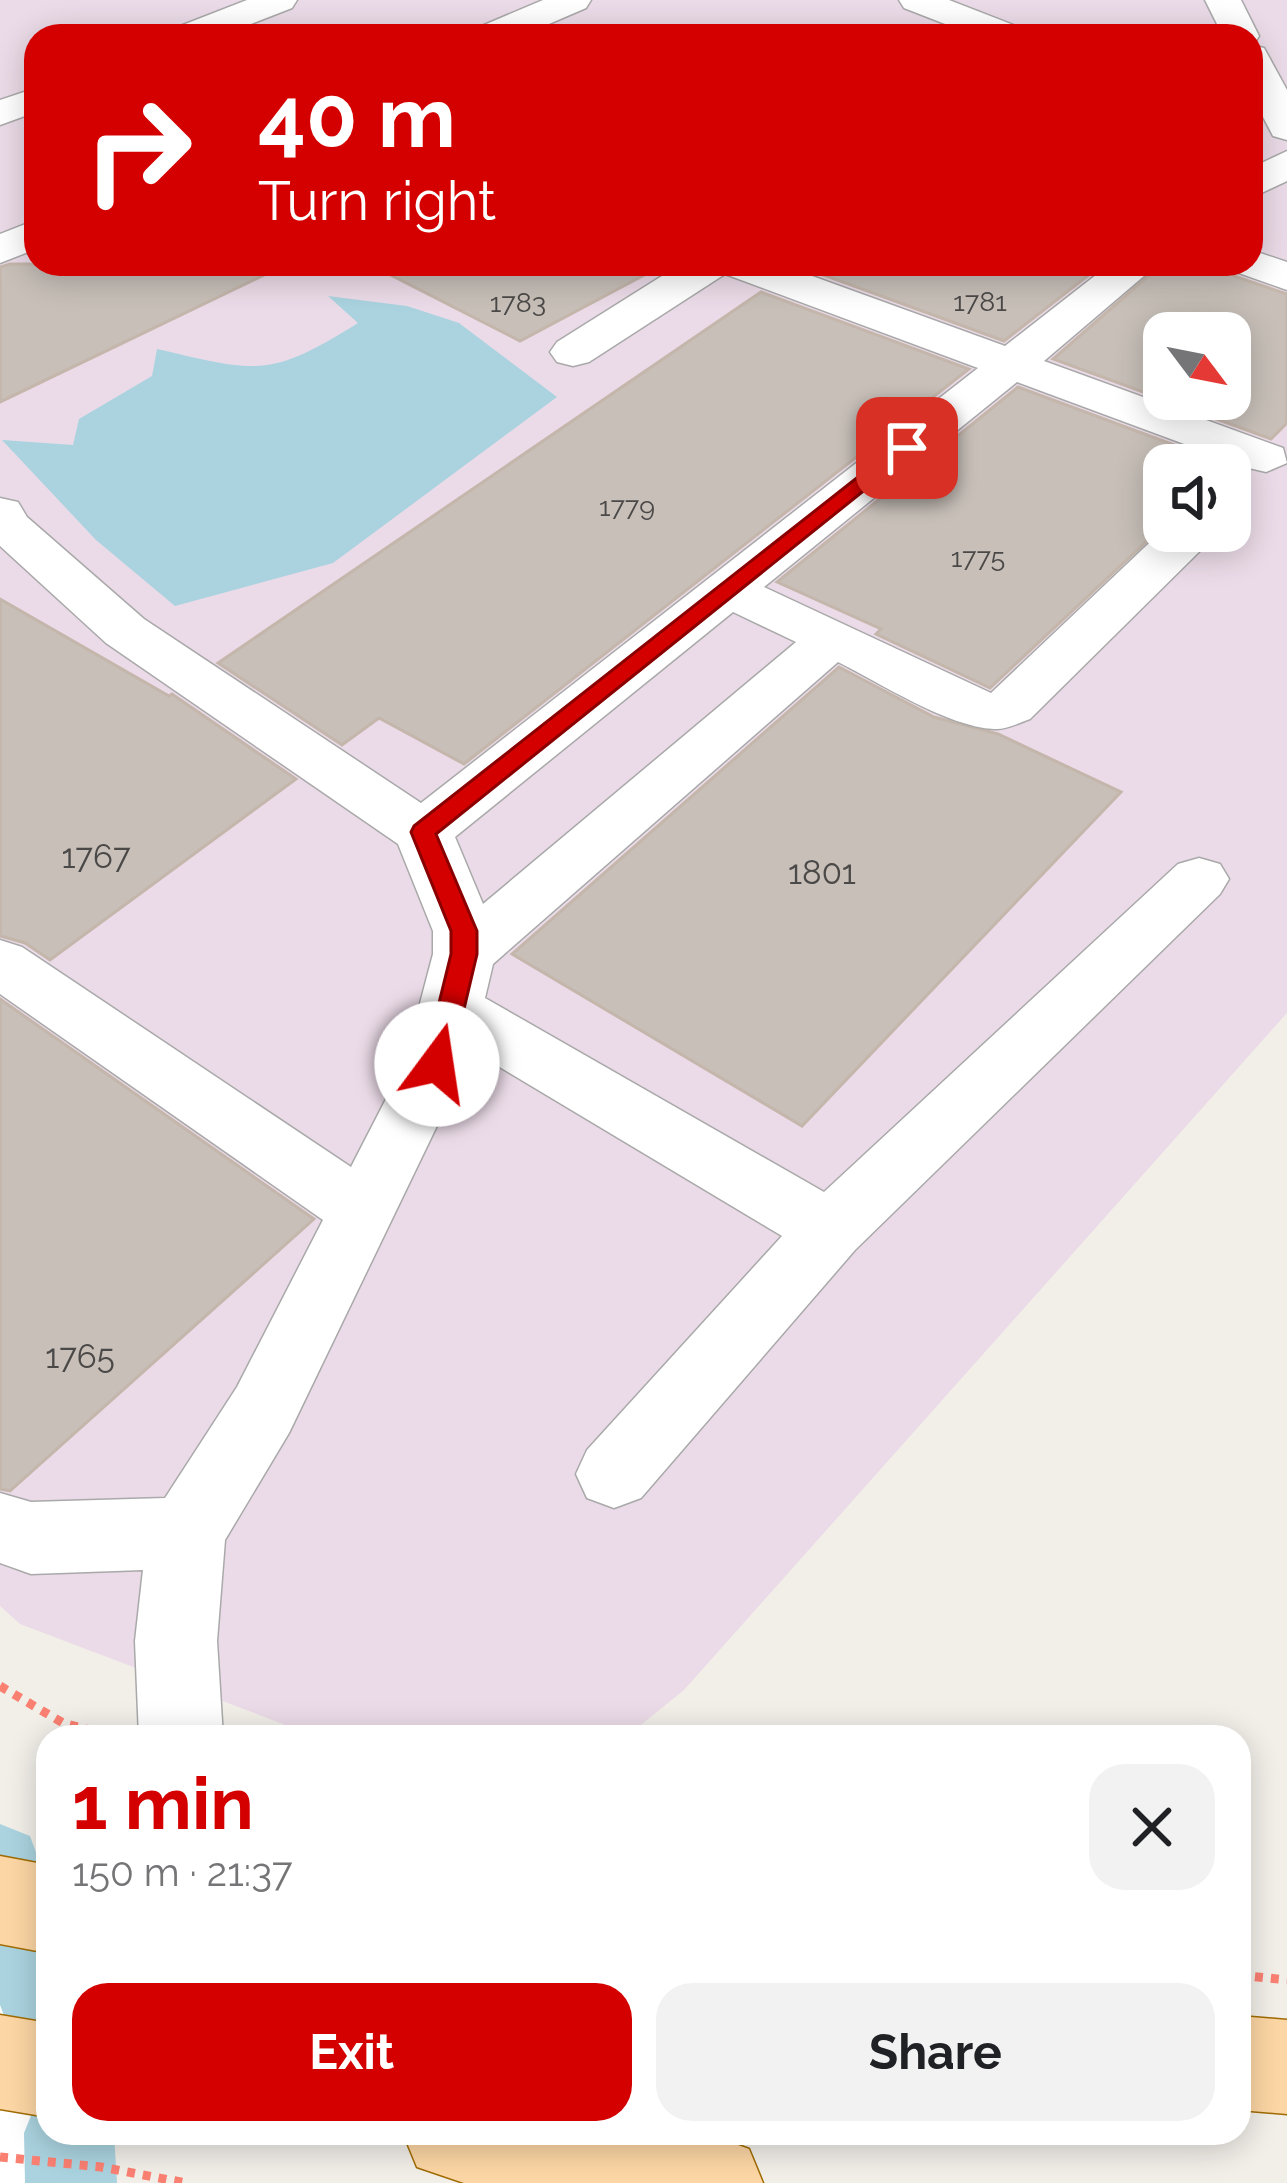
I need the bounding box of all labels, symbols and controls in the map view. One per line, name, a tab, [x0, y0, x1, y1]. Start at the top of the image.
text: 40 m	[258, 68, 456, 167]
icon: right	[60, 72, 216, 228]
text: Turn right	[258, 169, 496, 233]
house number: 1781	[953, 286, 1007, 317]
house number: 1783	[490, 287, 546, 318]
north arrow	[1143, 312, 1251, 420]
map controls	[1143, 312, 1251, 552]
pin	[856, 397, 958, 499]
icon: arrive	[874, 415, 940, 481]
button: sound	[1143, 444, 1251, 552]
house number: 1779	[599, 491, 655, 522]
house number: 1775	[951, 542, 1005, 573]
house number: 1767	[61, 837, 131, 876]
house number: 1801	[788, 853, 856, 892]
position arrow	[374, 1001, 500, 1127]
house number: 1765	[45, 1337, 115, 1376]
text: 1 min	[72, 1761, 254, 1846]
button: close	[1089, 1764, 1215, 1890]
text: 150 m · 21:37	[72, 1849, 293, 1895]
button: Exit	[72, 1983, 632, 2121]
button: Share	[656, 1983, 1215, 2121]

